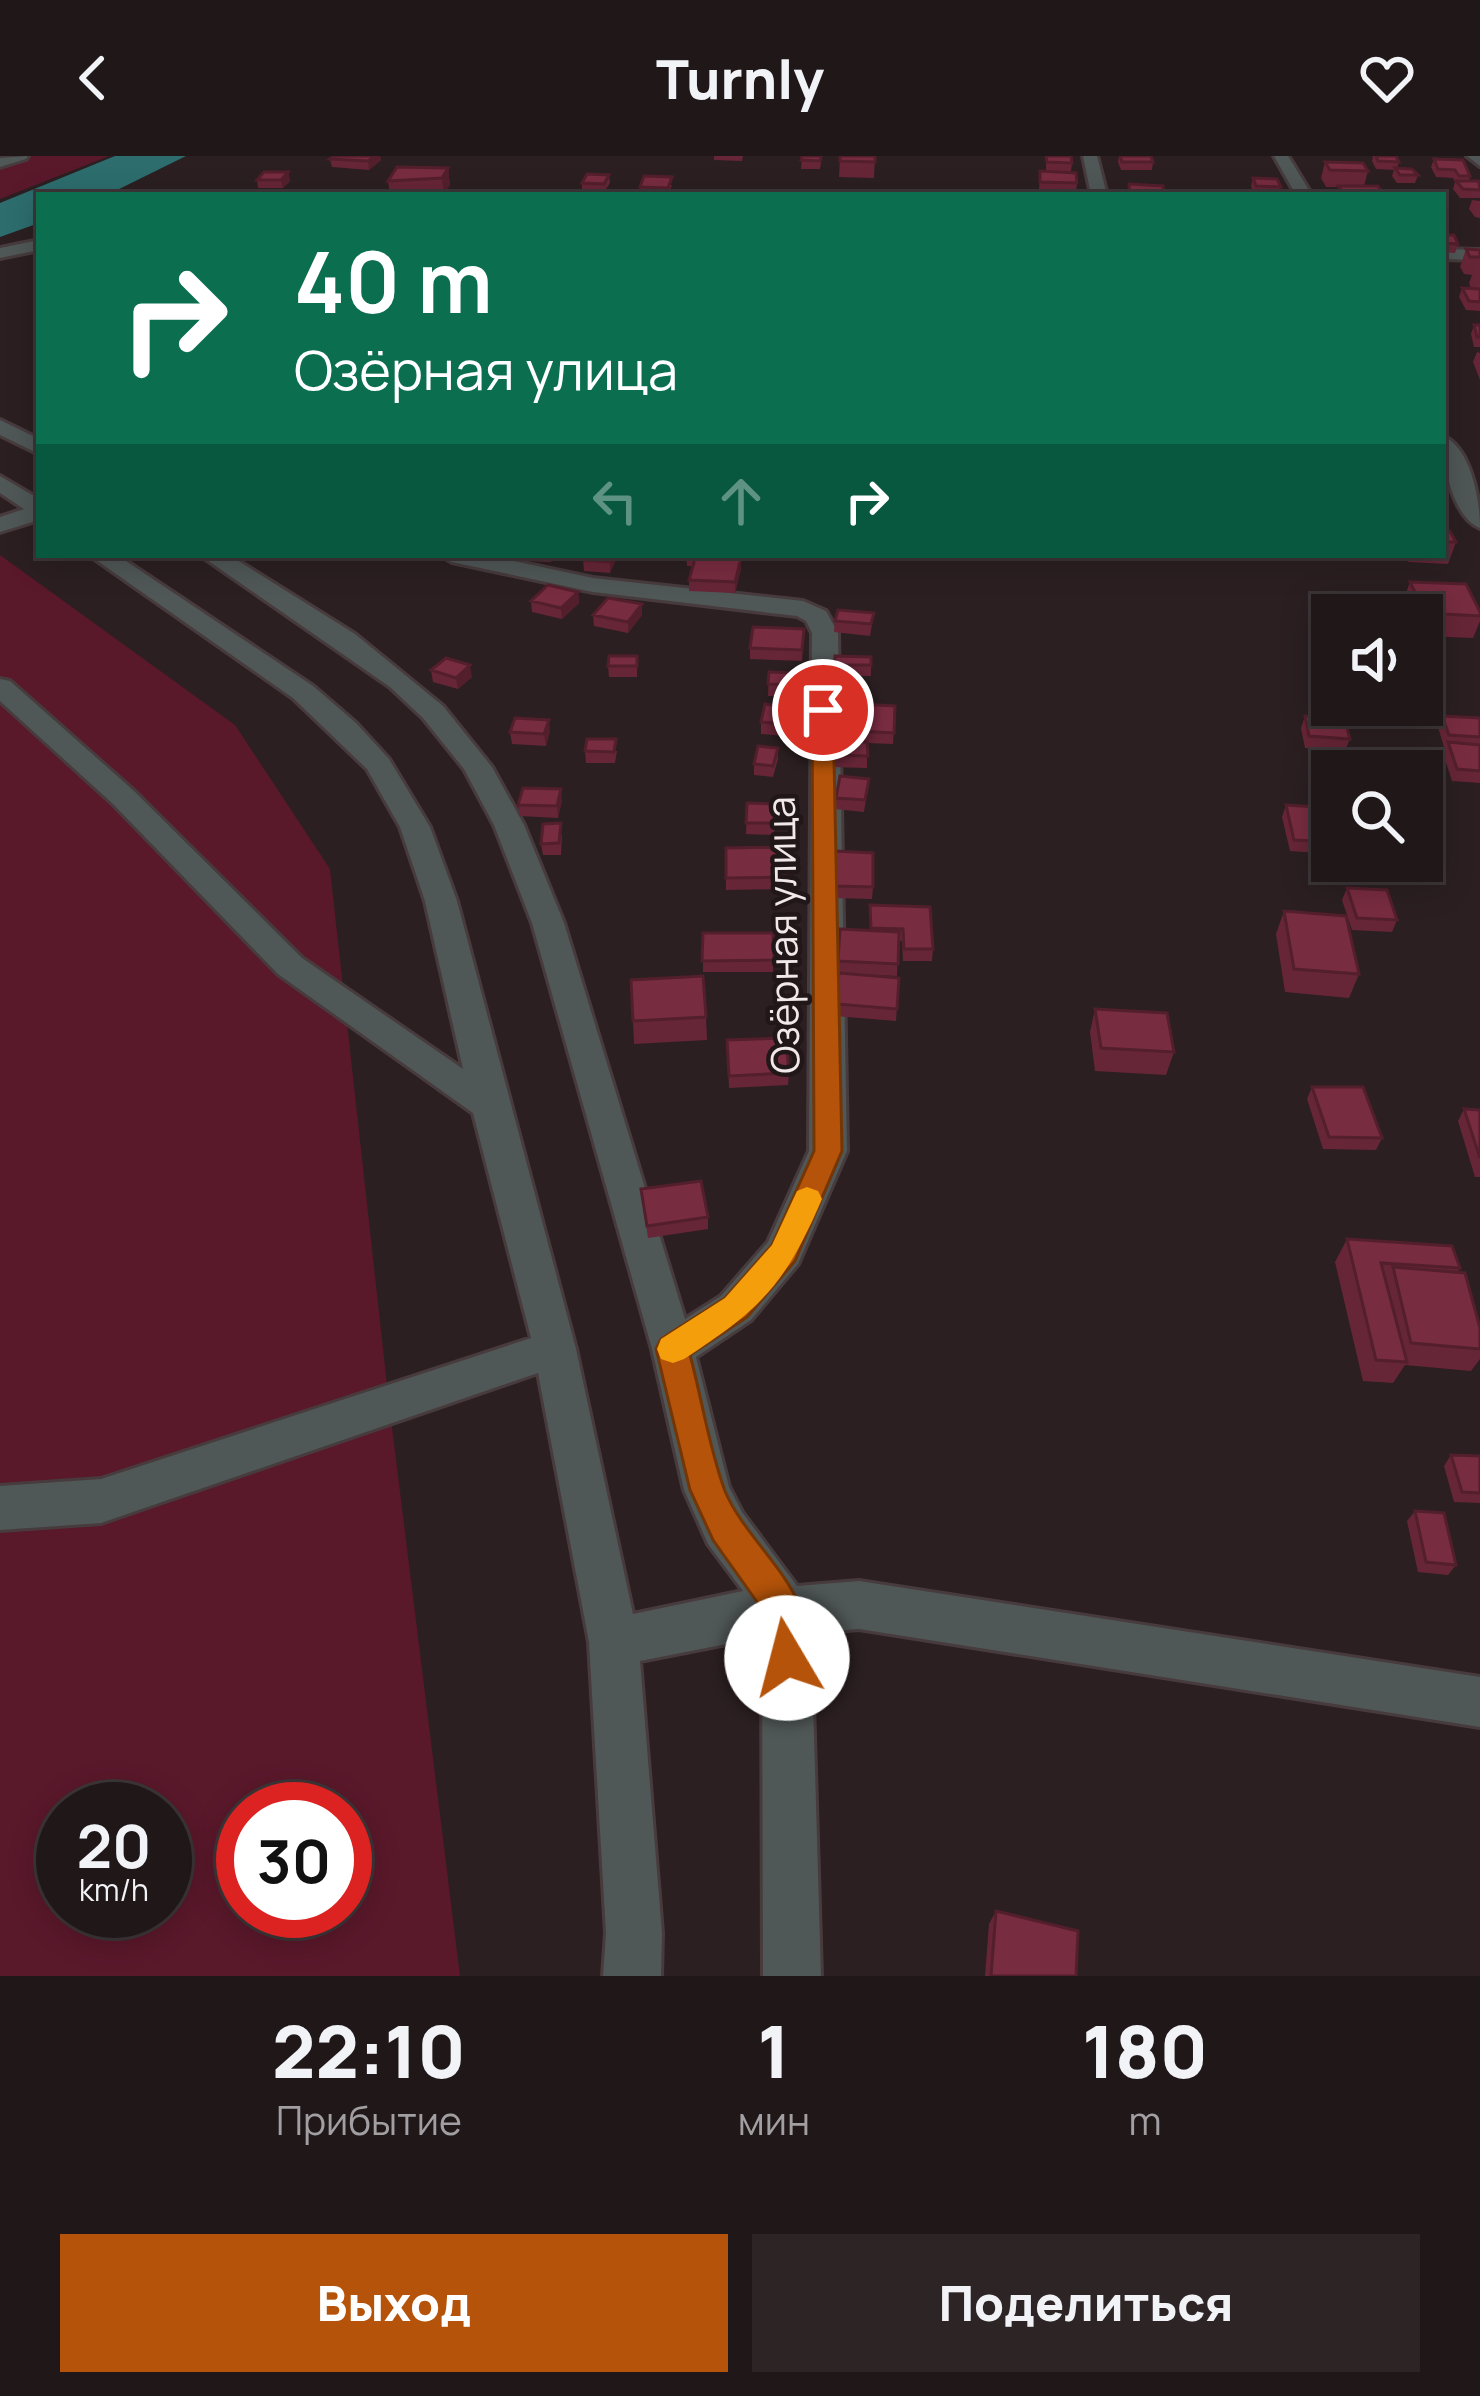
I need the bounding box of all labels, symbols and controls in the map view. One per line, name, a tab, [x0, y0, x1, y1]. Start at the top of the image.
text: Turnly	[656, 41, 824, 115]
icon: back	[60, 45, 126, 111]
icon: heart	[1354, 45, 1420, 111]
text: 40 m	[294, 223, 493, 338]
icon: right	[96, 240, 252, 396]
text: Озёрная улица	[294, 332, 678, 406]
icon: left	[582, 468, 648, 534]
icon: ahead	[708, 468, 774, 534]
icon: right	[834, 468, 900, 534]
map controls	[1311, 594, 1443, 882]
button: sound	[1311, 594, 1443, 726]
pin	[772, 659, 874, 761]
icon: arrive	[790, 677, 856, 743]
button: search	[1311, 750, 1443, 882]
street label: Озёрная улица	[753, 796, 811, 1074]
position arrow	[724, 1595, 850, 1721]
speed limit sign: 30	[216, 1782, 372, 1938]
text: 20	[76, 1804, 152, 1886]
text: km/h	[79, 1869, 149, 1910]
text: 22:10	[272, 2001, 466, 2100]
text: 1	[758, 2001, 790, 2100]
text: 180	[1082, 2001, 1208, 2100]
text: Прибытие	[276, 2093, 462, 2147]
text: мин	[738, 2093, 810, 2147]
text: m	[1128, 2093, 1162, 2147]
button: Выход	[60, 2234, 728, 2372]
button: Поделиться	[752, 2234, 1420, 2372]

